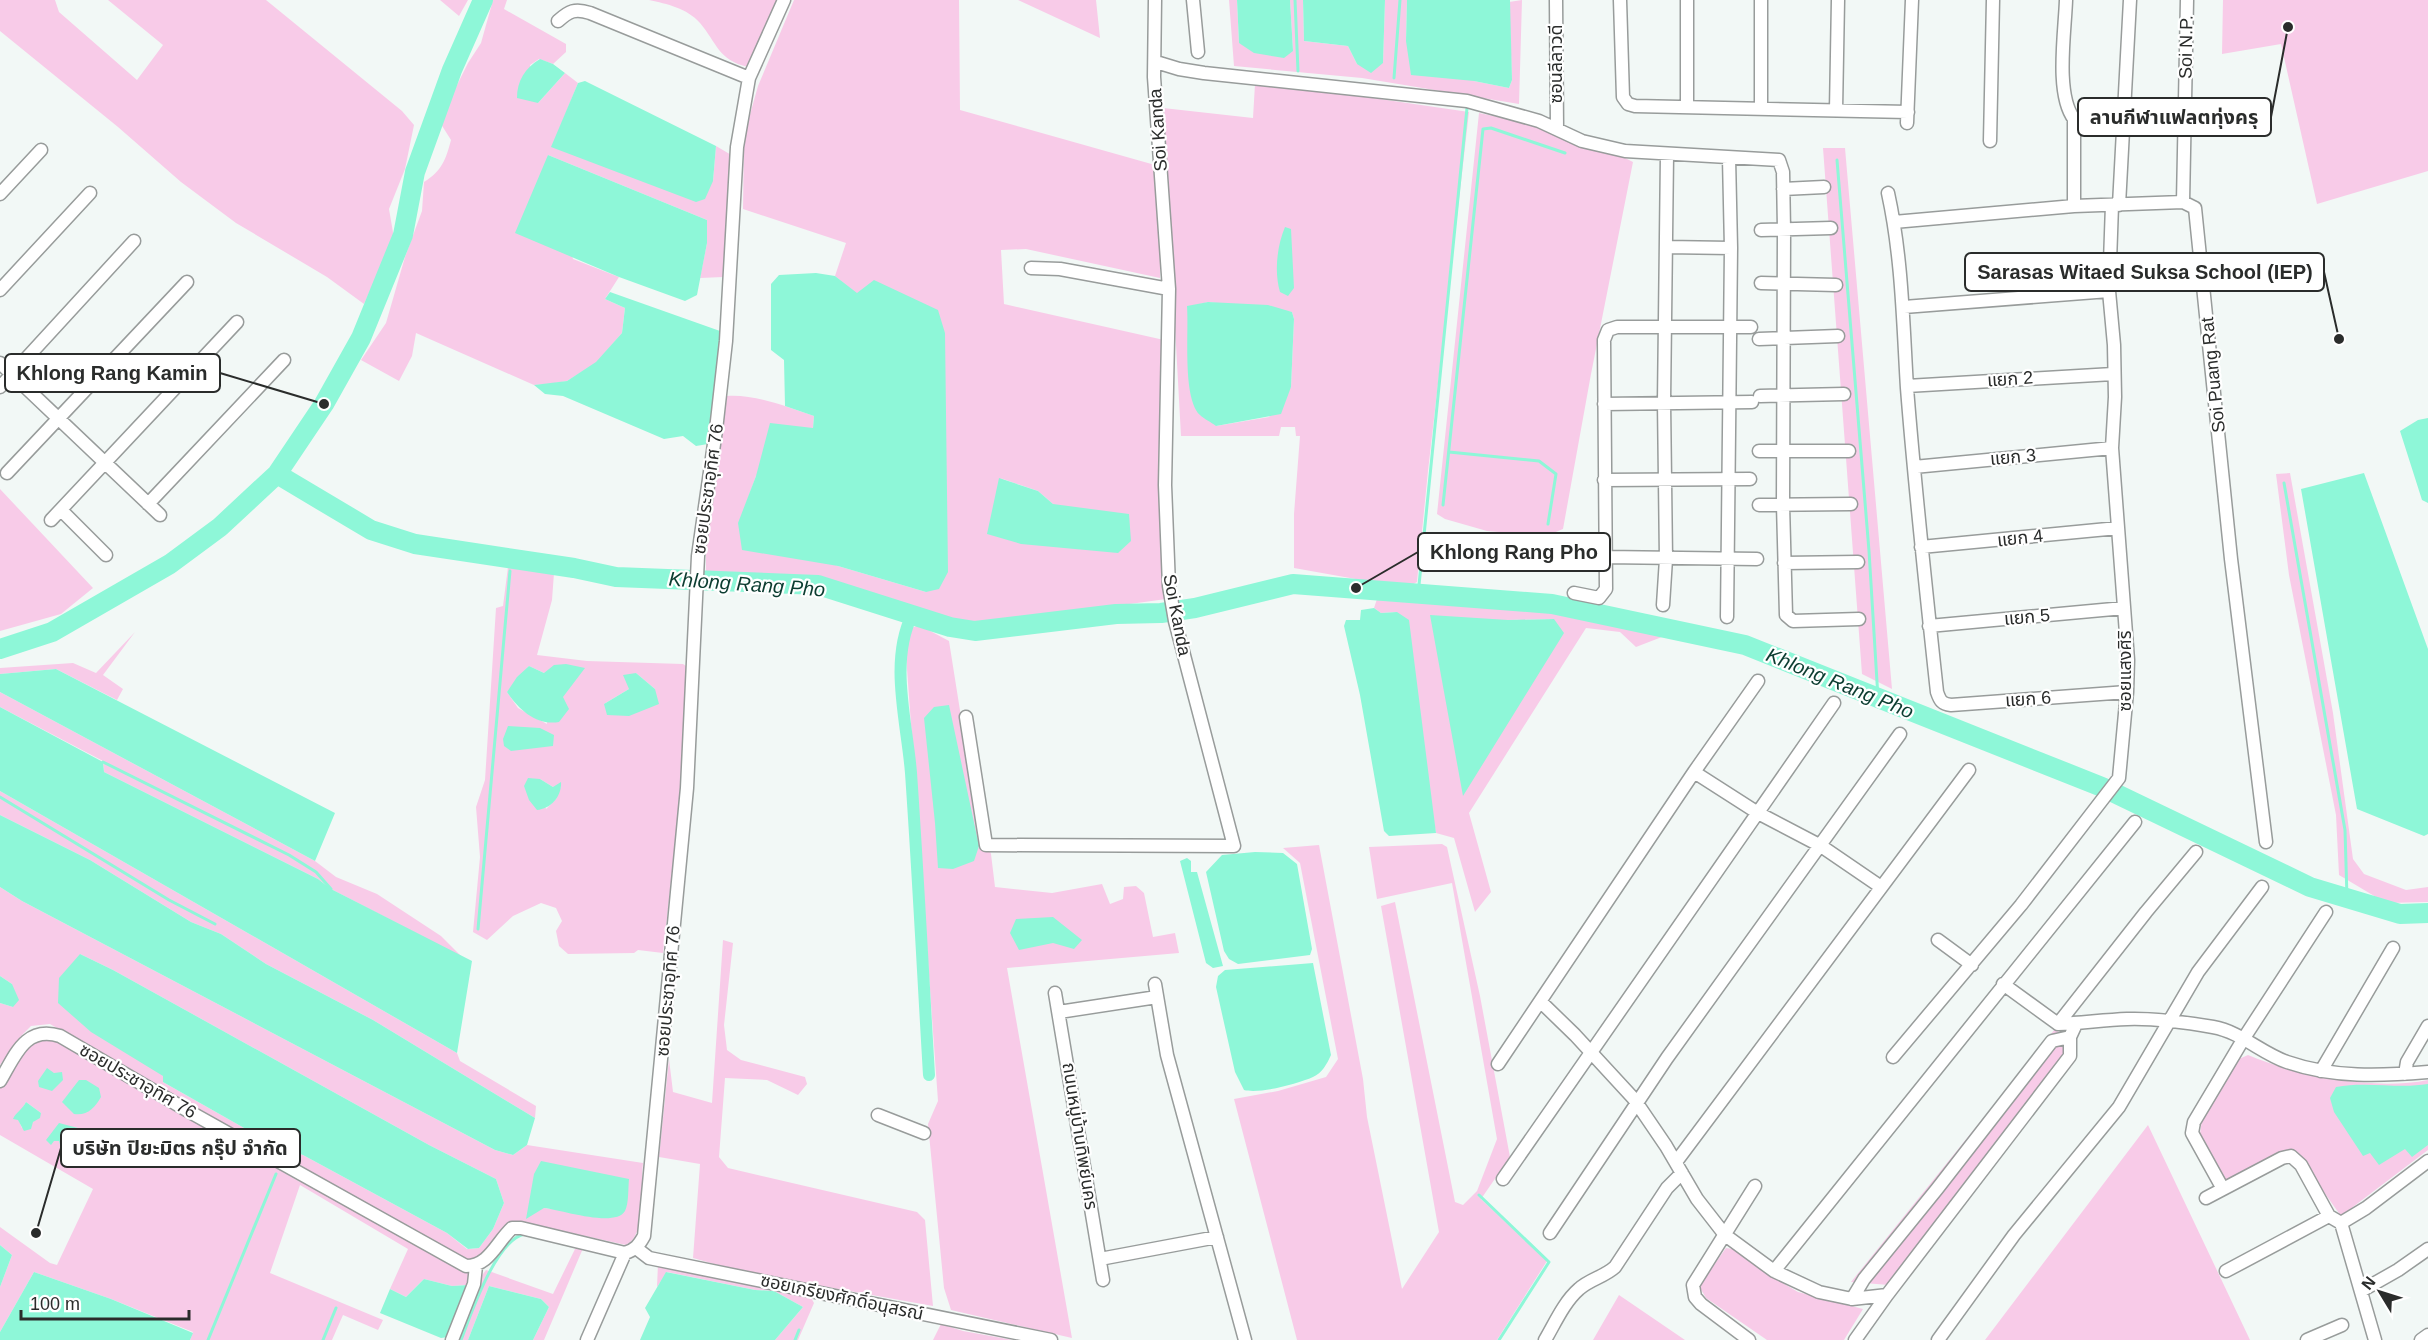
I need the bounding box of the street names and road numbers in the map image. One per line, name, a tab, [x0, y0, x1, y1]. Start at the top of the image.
street label: Soi N.P.	[2175, 15, 2197, 79]
street label: ซอนลีลาวดี	[1546, 24, 1566, 104]
street label: Soi Kanda	[1145, 87, 1171, 172]
street label: Soi Puang Rat	[2197, 316, 2229, 434]
street label: แยก 2	[1986, 367, 2034, 391]
street label: ซอยประชาอุทิศ 76	[689, 422, 728, 556]
street label: แยก 3	[1989, 445, 2037, 469]
street label: แยก 4	[1996, 526, 2044, 550]
street label: Soi Kanda	[1159, 572, 1195, 659]
street label: แยก 5	[2003, 605, 2051, 629]
street label: ซอยแสงศิริ	[2115, 630, 2135, 712]
street label: แยก 6	[2004, 687, 2052, 711]
street label: ซอยประชาอุทิศ 76	[652, 925, 685, 1058]
street label: ซอยประชาอุทิศ 76	[76, 1039, 200, 1123]
street label: ถนนหมู่บ้านทิพย์นคร	[1057, 1061, 1102, 1212]
street label: ซอยเกรียงศักดิ์อนุสรณ์	[758, 1269, 926, 1325]

